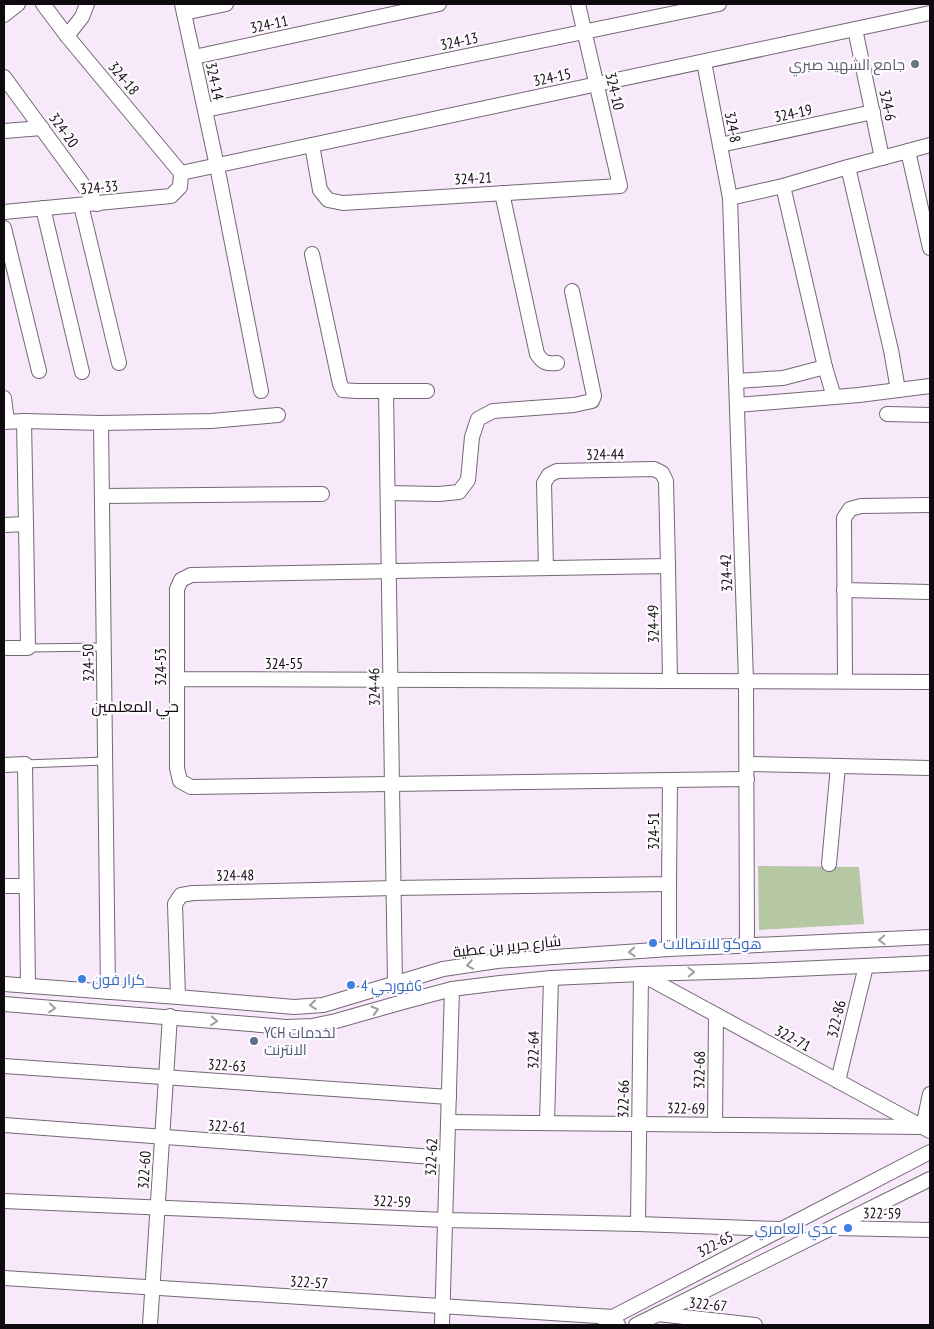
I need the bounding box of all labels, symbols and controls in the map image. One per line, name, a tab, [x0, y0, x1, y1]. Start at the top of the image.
street label: 324-11	[248, 11, 290, 37]
street label: 324-13	[438, 28, 480, 54]
place label: جامع الشهيد صبري	[789, 55, 905, 77]
street label: 324-18	[104, 57, 144, 99]
marker: جامع الشهيد صبري	[909, 58, 921, 70]
street label: 324-14	[202, 60, 228, 102]
street label: 324-15	[531, 64, 573, 90]
street label: 324-10	[601, 70, 629, 112]
street label: 324-6	[875, 88, 901, 123]
street label: 324-19	[772, 100, 814, 126]
street label: 324-20	[45, 109, 83, 151]
street label: 324-8	[721, 110, 745, 144]
street label: 324-21	[453, 168, 493, 188]
street label: 324-33	[79, 176, 119, 198]
street label: 324-44	[586, 444, 624, 464]
street label: 324-42	[716, 554, 736, 592]
street label: 324-49	[643, 605, 663, 643]
street label: 324-50	[78, 644, 98, 682]
street label: 324-53	[151, 648, 170, 686]
street label: 324-55	[265, 654, 303, 673]
street label: 324-46	[364, 668, 384, 706]
district label: حي المعلمين	[91, 696, 179, 720]
street label: 324-51	[644, 812, 663, 850]
street label: 324-48	[216, 865, 254, 885]
street label: شارع جرير بن عطية	[452, 931, 562, 963]
place label: هوكو للاتصالات	[663, 934, 762, 953]
one-way arrow	[877, 934, 885, 945]
marker: هوكو للاتصالات	[647, 937, 659, 949]
one-way arrow	[628, 946, 636, 957]
one-way arrow	[466, 959, 474, 970]
one-way arrow	[687, 967, 695, 978]
place label: كرار فون	[92, 970, 145, 990]
marker: كرار فون	[76, 973, 88, 985]
place label: فورجي 4G	[361, 976, 422, 998]
marker: فورجي 4G	[345, 979, 357, 991]
street label: 322-86	[822, 998, 850, 1040]
one-way arrow	[309, 1000, 317, 1011]
one-way arrow	[49, 1002, 57, 1013]
one-way arrow	[370, 1006, 378, 1016]
one-way arrow	[211, 1015, 219, 1026]
street label: 322-71	[772, 1021, 814, 1055]
place label: YCH لخدمات الانترنت	[264, 1023, 336, 1059]
street label: 322-64	[523, 1031, 543, 1069]
marker: YCH لخدمات الانترنت	[248, 1035, 260, 1047]
street label: 322-68	[689, 1051, 709, 1089]
street label: 322-63	[207, 1054, 247, 1076]
street label: 322-66	[613, 1080, 633, 1118]
street label: 322-69	[667, 1098, 705, 1118]
street label: 322-61	[207, 1115, 247, 1137]
street label: 322-62	[421, 1138, 441, 1176]
street label: 322-60	[133, 1150, 155, 1190]
street label: 322-59	[373, 1191, 411, 1211]
street label: 322-59	[863, 1203, 901, 1223]
place label: عدي العامري	[755, 1219, 838, 1241]
marker: عدي العامري	[842, 1222, 854, 1234]
street label: 322-65	[694, 1227, 736, 1261]
street label: 322-57	[289, 1271, 329, 1293]
street label: 322-67	[688, 1293, 728, 1315]

